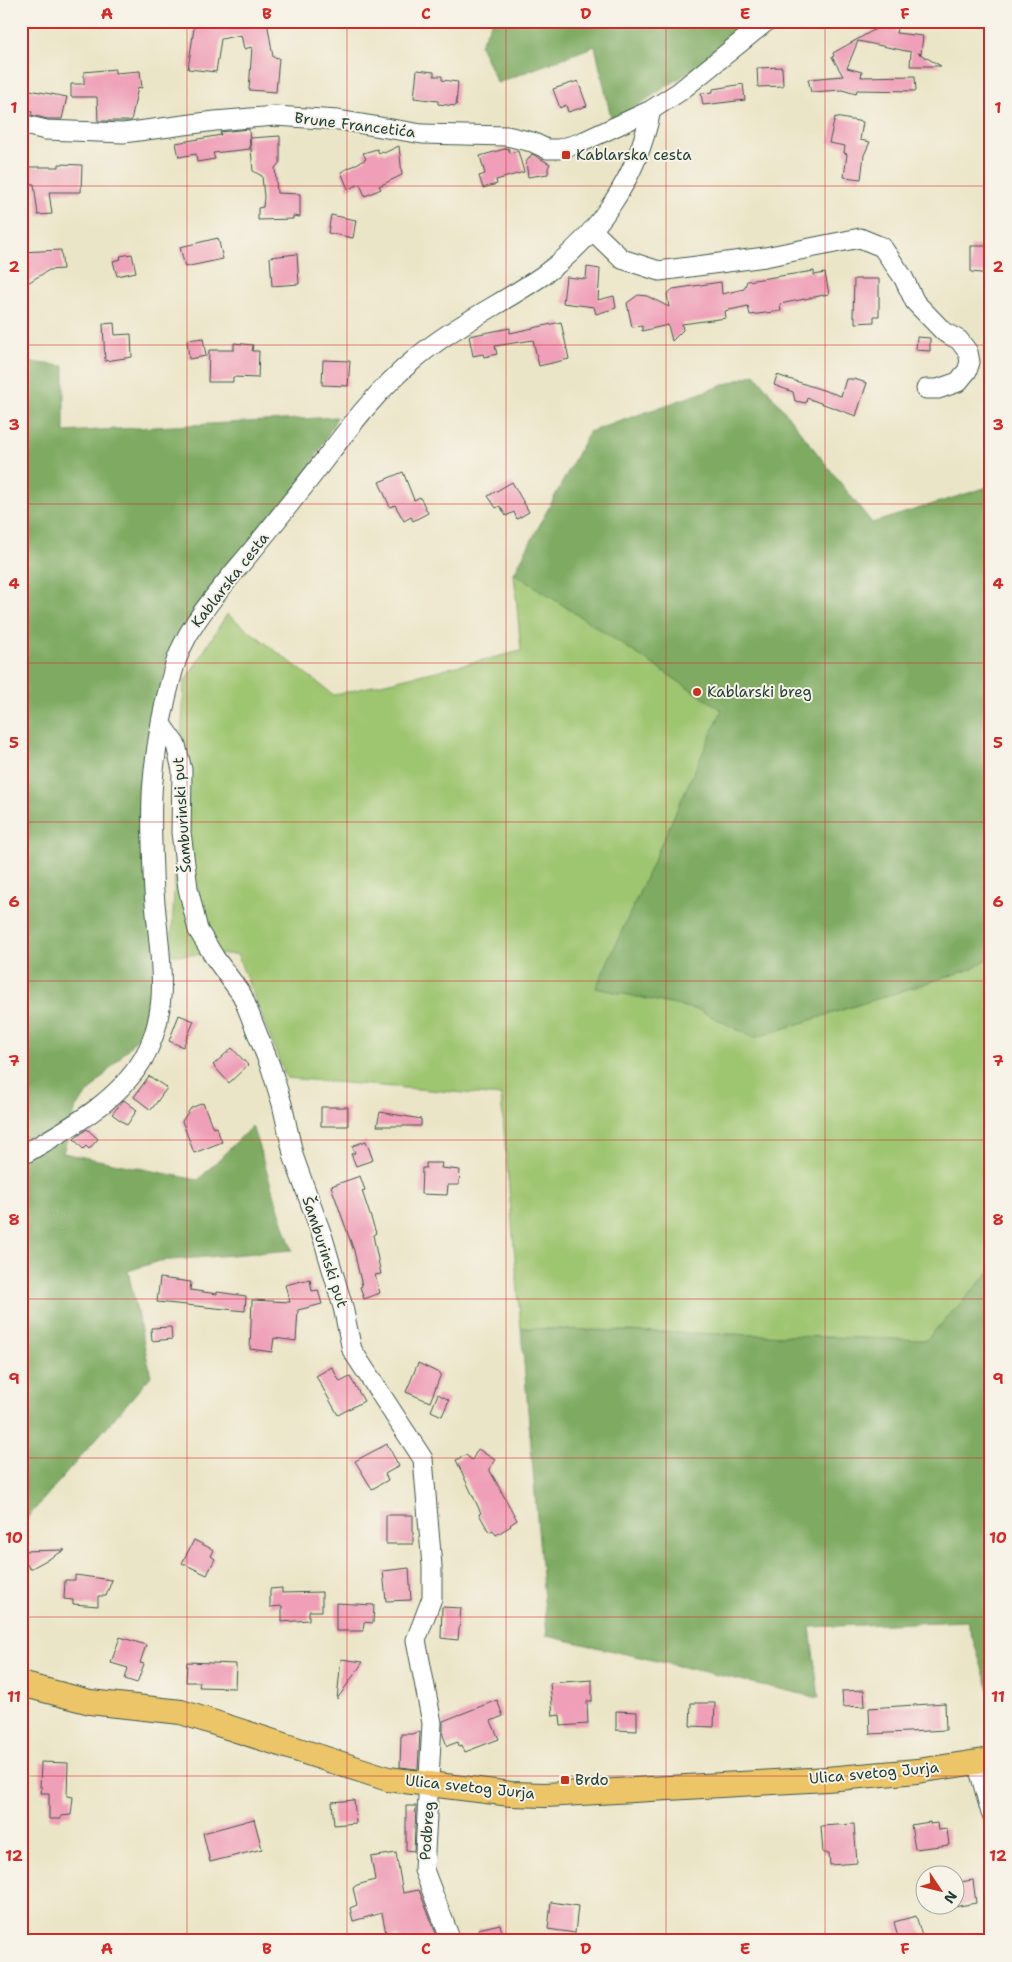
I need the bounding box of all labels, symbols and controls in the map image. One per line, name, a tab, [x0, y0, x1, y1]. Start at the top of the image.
text: A	[101, 3, 113, 24]
text: B	[262, 3, 272, 24]
text: C	[421, 3, 431, 24]
text: D	[580, 3, 592, 24]
text: E	[740, 3, 750, 24]
text: F	[900, 3, 910, 24]
text: 1	[10, 97, 18, 118]
text: 1	[994, 97, 1002, 118]
street label: Brune Francetića	[293, 108, 417, 142]
place label: Kablarska cesta	[576, 145, 692, 165]
marker: Kablarska cesta	[560, 149, 572, 161]
text: 2	[8, 256, 20, 277]
text: 2	[992, 256, 1004, 277]
text: 3	[8, 414, 20, 435]
text: 3	[992, 414, 1004, 435]
street label: Kablarska cesta	[187, 528, 274, 632]
text: 4	[8, 573, 20, 594]
text: 4	[992, 573, 1004, 594]
place label: Kablarski breg	[707, 682, 812, 702]
marker: Kablarski breg	[691, 686, 703, 698]
text: 5	[9, 732, 19, 753]
text: 5	[993, 732, 1003, 753]
street label: Šamburinski put	[167, 756, 196, 874]
text: 6	[8, 891, 20, 912]
text: 6	[992, 891, 1004, 912]
text: 7	[8, 1050, 20, 1071]
text: 7	[992, 1050, 1004, 1071]
street label: Šamburinski put	[298, 1193, 353, 1310]
text: 8	[8, 1209, 20, 1230]
text: 8	[992, 1209, 1004, 1230]
text: 9	[8, 1368, 20, 1389]
text: 9	[992, 1368, 1004, 1389]
text: 10	[5, 1527, 23, 1548]
text: 10	[989, 1527, 1007, 1548]
text: 11	[7, 1686, 21, 1707]
text: 11	[991, 1686, 1005, 1707]
street label: Ulica svetog Jurja	[808, 1757, 940, 1789]
street label: Ulica svetog Jurja	[404, 1770, 536, 1804]
place label: Brdo	[575, 1770, 609, 1790]
marker: Brdo	[559, 1774, 571, 1786]
street label: Podbreg	[415, 1801, 439, 1861]
text: 12	[5, 1845, 23, 1866]
text: 12	[989, 1845, 1007, 1866]
north arrow	[914, 1864, 964, 1914]
text: N	[940, 1888, 961, 1907]
text: A	[101, 1938, 113, 1959]
text: B	[262, 1938, 272, 1959]
text: C	[421, 1938, 431, 1959]
text: D	[580, 1938, 592, 1959]
text: E	[740, 1938, 750, 1959]
text: F	[900, 1938, 910, 1959]

